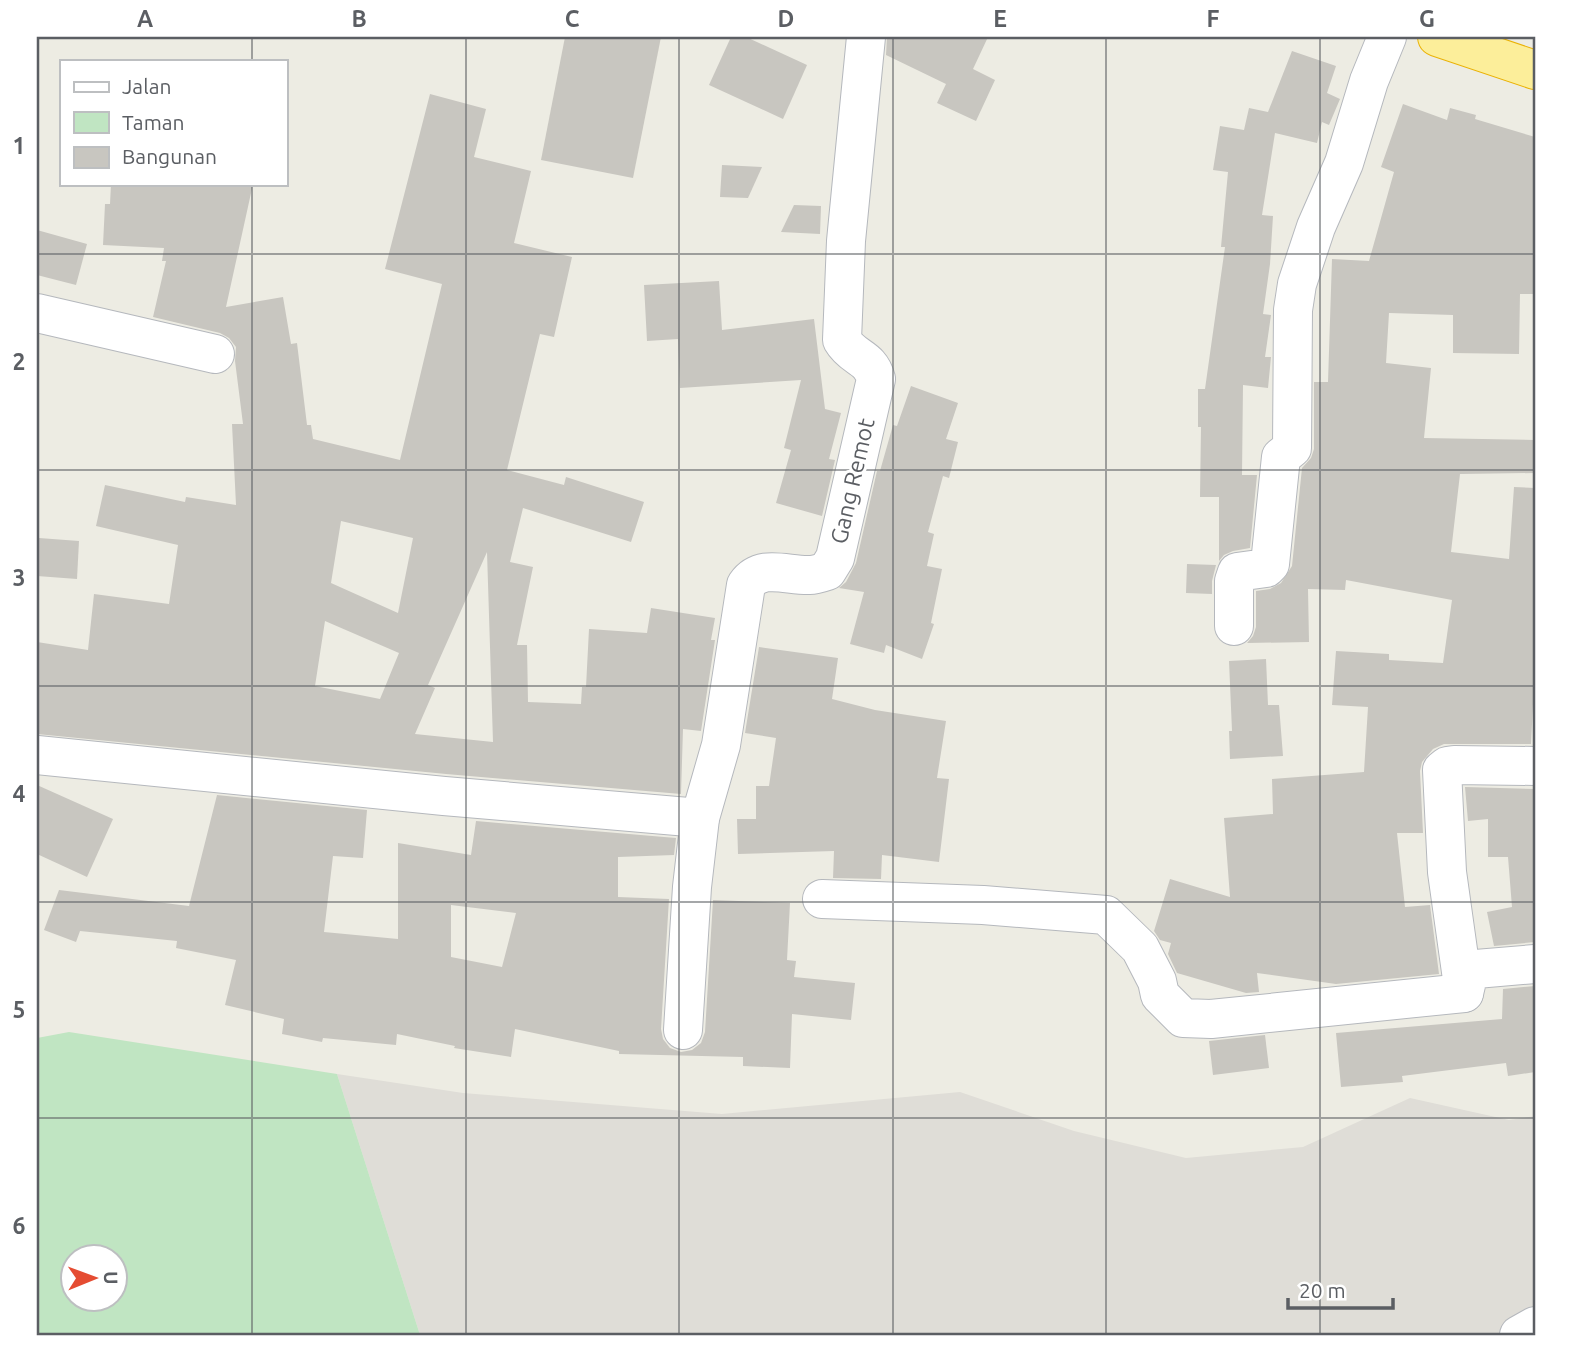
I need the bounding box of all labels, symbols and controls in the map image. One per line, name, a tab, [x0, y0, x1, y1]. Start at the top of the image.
text: A	[137, 6, 153, 31]
text: B	[351, 6, 367, 31]
text: C	[565, 6, 580, 31]
text: D	[778, 6, 794, 31]
text: E	[993, 6, 1007, 31]
text: F	[1207, 6, 1220, 31]
text: G	[1419, 6, 1435, 31]
legend	[60, 60, 287, 186]
text: Jalan	[122, 74, 171, 98]
text: Taman	[122, 110, 185, 134]
text: 1	[13, 133, 25, 158]
text: Bangunan	[122, 144, 217, 168]
text: 2	[13, 349, 25, 374]
street label: Gang Remot	[825, 416, 879, 546]
text: 3	[13, 565, 25, 590]
text: 4	[13, 781, 26, 806]
text: 5	[13, 997, 25, 1022]
text: 6	[13, 1213, 26, 1238]
north arrow	[60, 1242, 130, 1312]
scale bar	[1288, 1267, 1394, 1311]
text: U	[100, 1271, 122, 1285]
text: 20 m	[1299, 1278, 1346, 1302]

